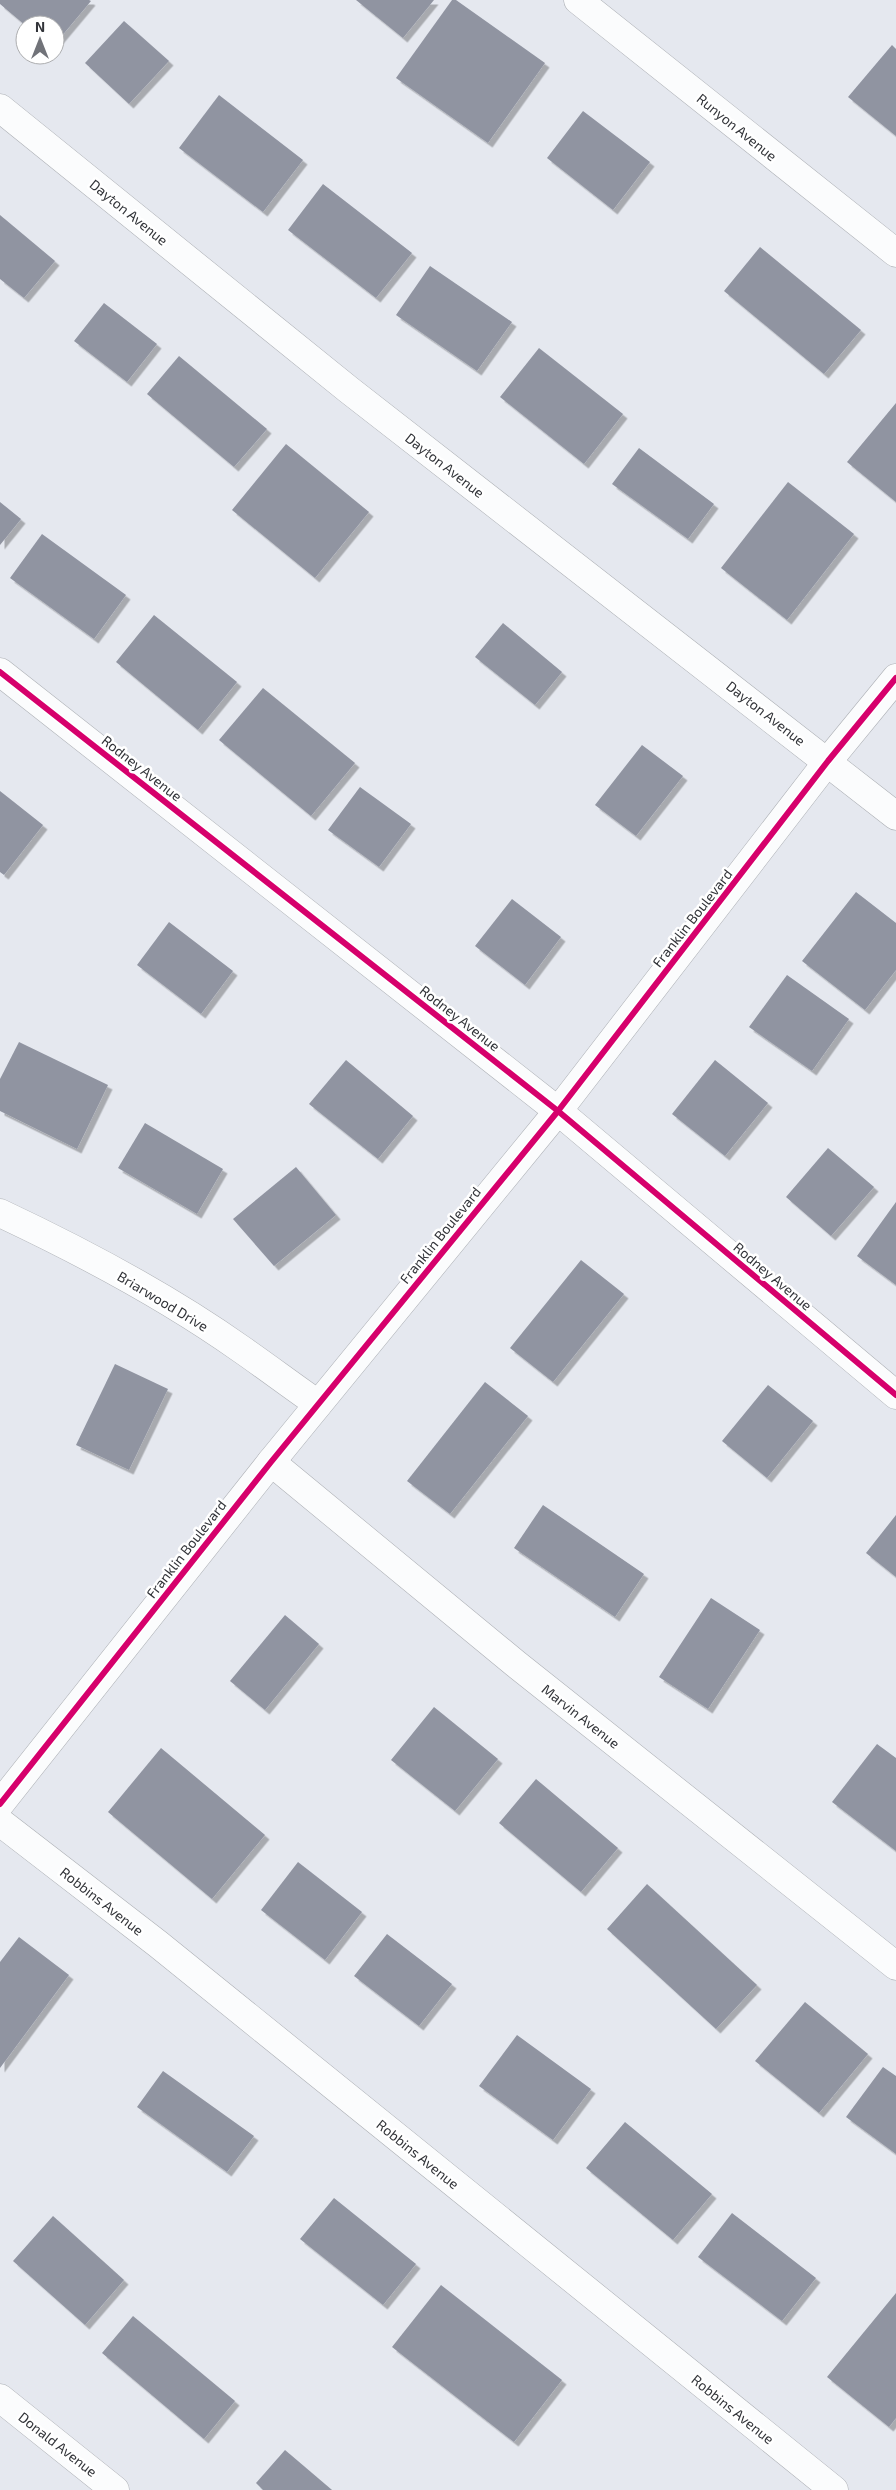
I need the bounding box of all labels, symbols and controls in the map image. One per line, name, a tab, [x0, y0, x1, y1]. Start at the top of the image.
north arrow	[15, 15, 65, 65]
text: N	[35, 18, 45, 35]
street label: Runyon Avenue	[694, 90, 780, 164]
street label: Dayton Avenue	[87, 175, 171, 249]
street label: Dayton Avenue	[402, 429, 488, 501]
street label: Dayton Avenue	[723, 677, 809, 749]
street label: Rodney Avenue	[99, 731, 185, 805]
street label: Franklin Boulevard	[649, 866, 735, 970]
street label: Rodney Avenue	[417, 981, 503, 1055]
street label: Franklin Boulevard	[396, 1183, 484, 1287]
street label: Rodney Avenue	[730, 1238, 816, 1314]
street label: Briarwood Drive	[115, 1267, 211, 1335]
street label: Franklin Boulevard	[143, 1497, 229, 1601]
street label: Marvin Avenue	[539, 1680, 623, 1752]
street label: Robbins Avenue	[57, 1863, 147, 1939]
street label: Robbins Avenue	[373, 2116, 463, 2192]
street label: Robbins Avenue	[688, 2371, 778, 2447]
street label: Donald Avenue	[15, 2408, 101, 2480]

